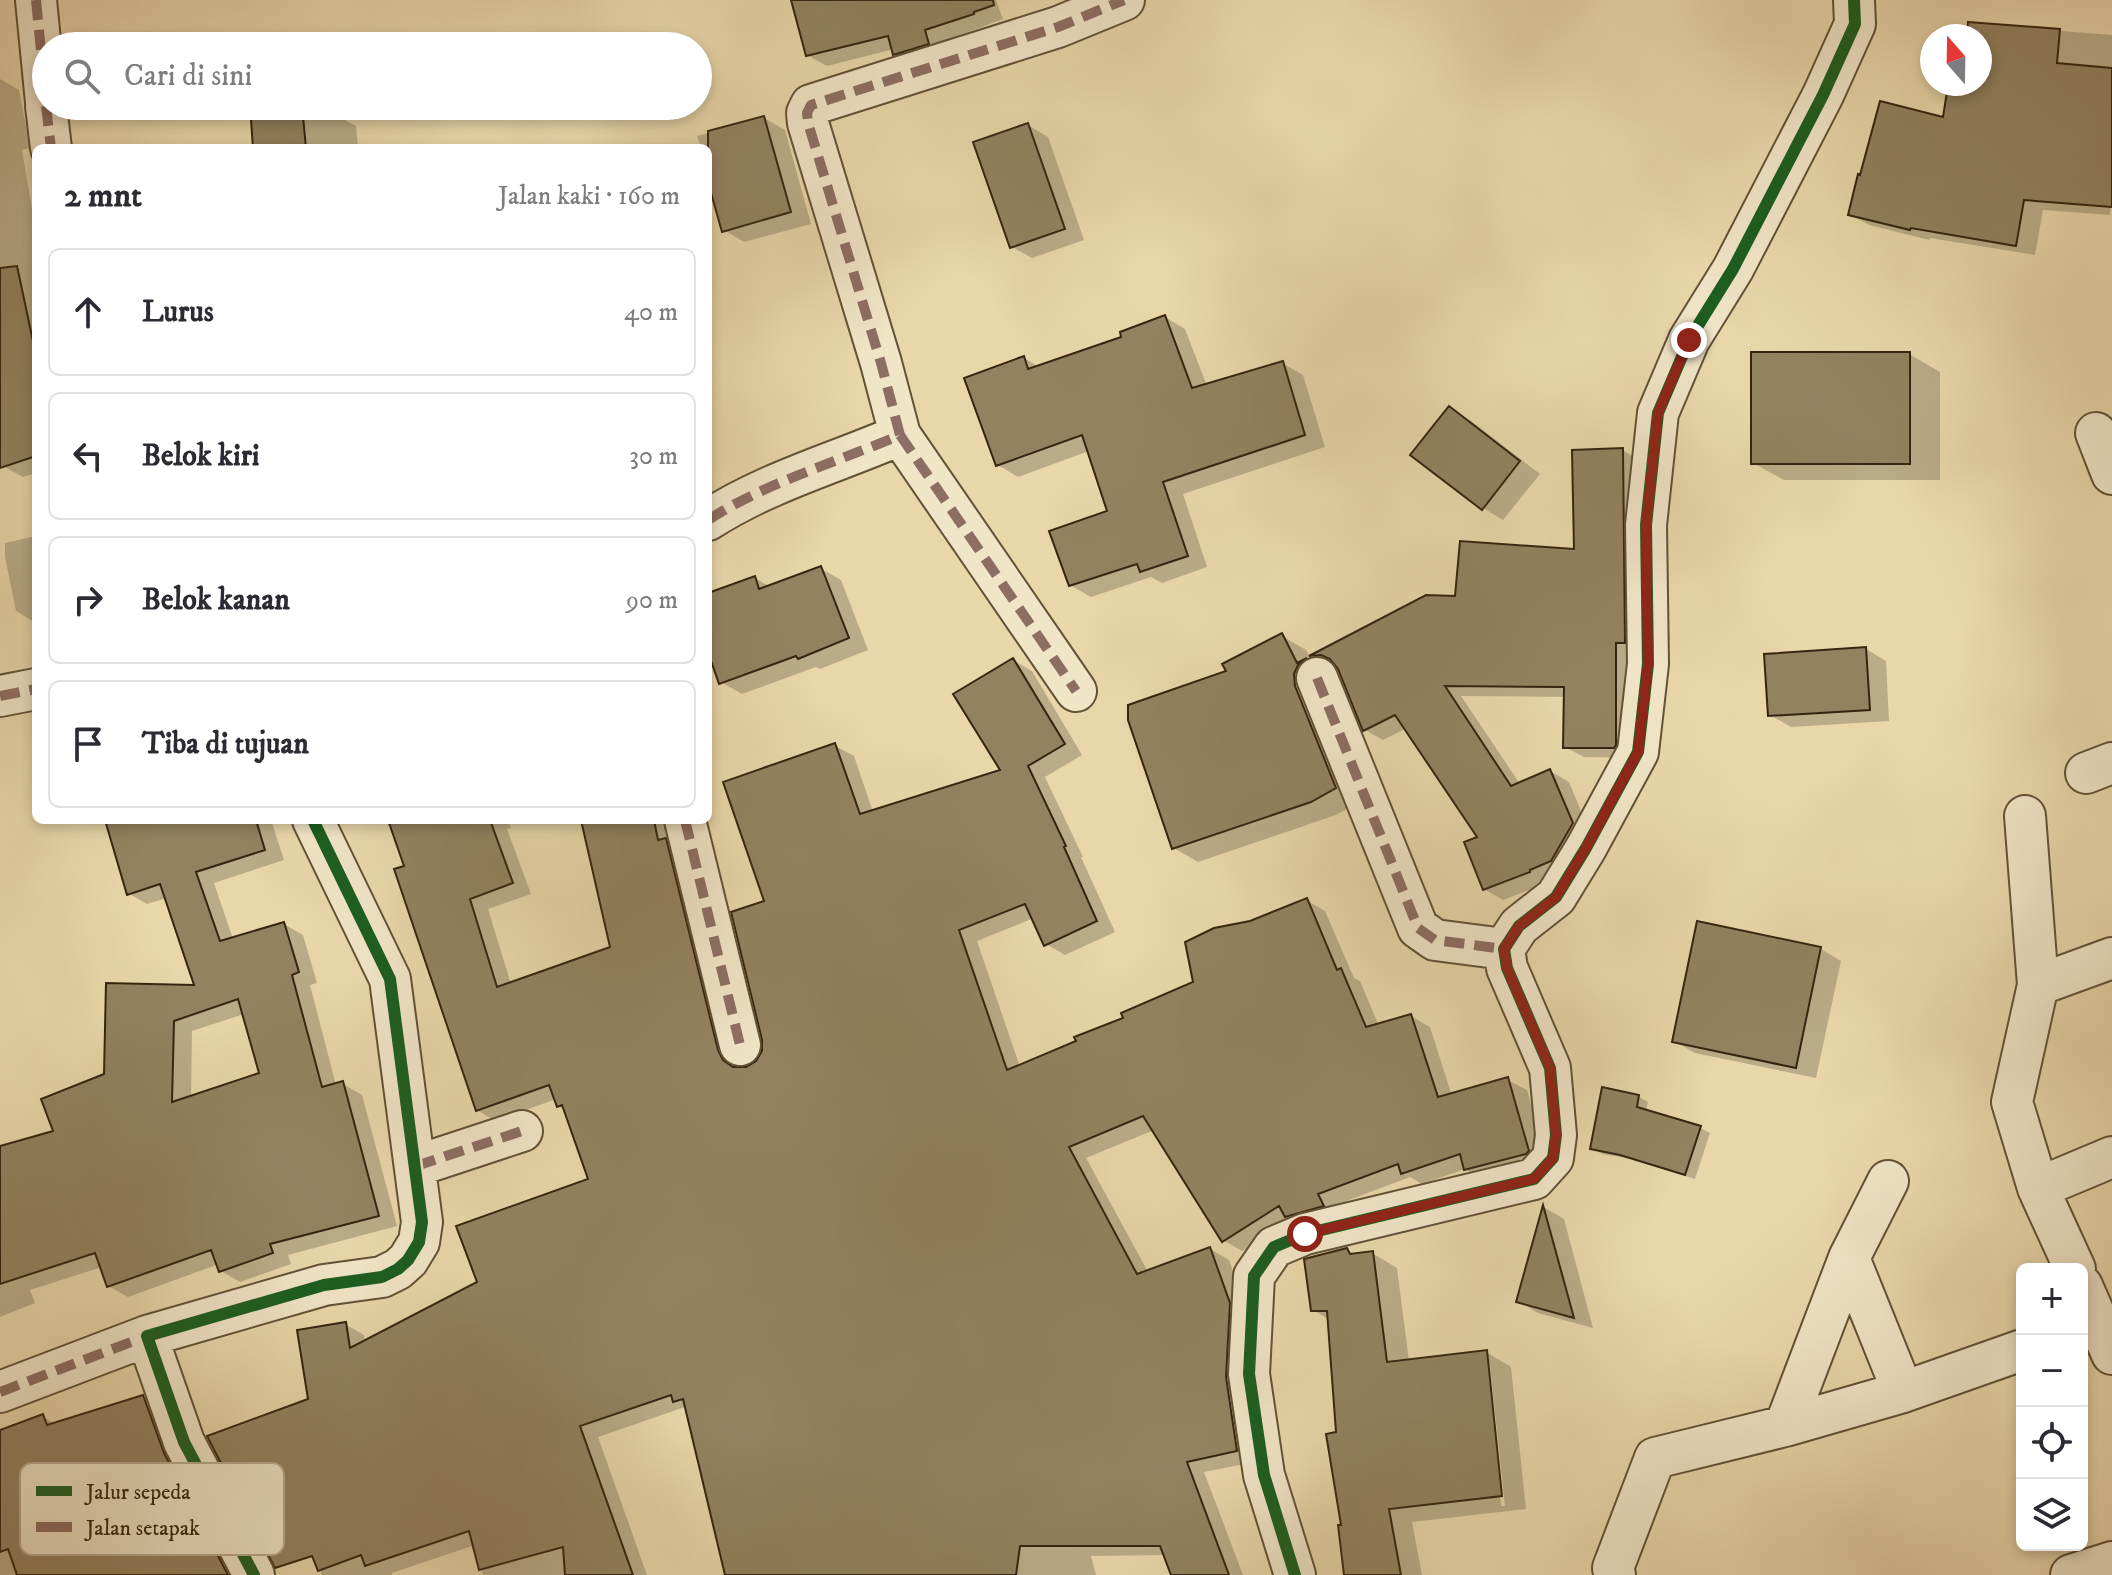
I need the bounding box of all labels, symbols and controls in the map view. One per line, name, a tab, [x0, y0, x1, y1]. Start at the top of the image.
north arrow	[1920, 24, 1992, 96]
search box	[32, 32, 712, 120]
icon: search	[60, 54, 104, 98]
text: Cari di sini	[124, 58, 252, 95]
text: 2 mnt	[64, 175, 142, 217]
text: Jalan kaki · 160 m	[498, 180, 680, 213]
icon: ahead	[66, 290, 110, 334]
text: Lurus	[142, 294, 214, 331]
text: 40 m	[624, 296, 678, 329]
route end	[1671, 322, 1707, 358]
icon: left	[66, 434, 110, 478]
text: Belok kiri	[142, 438, 260, 475]
text: 30 m	[629, 440, 678, 473]
icon: right	[66, 578, 110, 622]
text: Belok kanan	[142, 582, 290, 619]
text: 90 m	[626, 584, 678, 617]
icon: arrive	[66, 722, 110, 766]
text: Tiba di tujuan	[142, 726, 309, 763]
route start	[1287, 1216, 1323, 1252]
map controls	[2016, 1263, 2088, 1551]
button: +	[2016, 1263, 2088, 1335]
button: −	[2016, 1335, 2088, 1407]
button: locate	[2016, 1407, 2088, 1479]
legend	[20, 1463, 284, 1555]
text: Jalur sepeda	[84, 1479, 191, 1506]
button: layers	[2016, 1479, 2088, 1551]
text: Jalan setapak	[84, 1515, 200, 1542]

